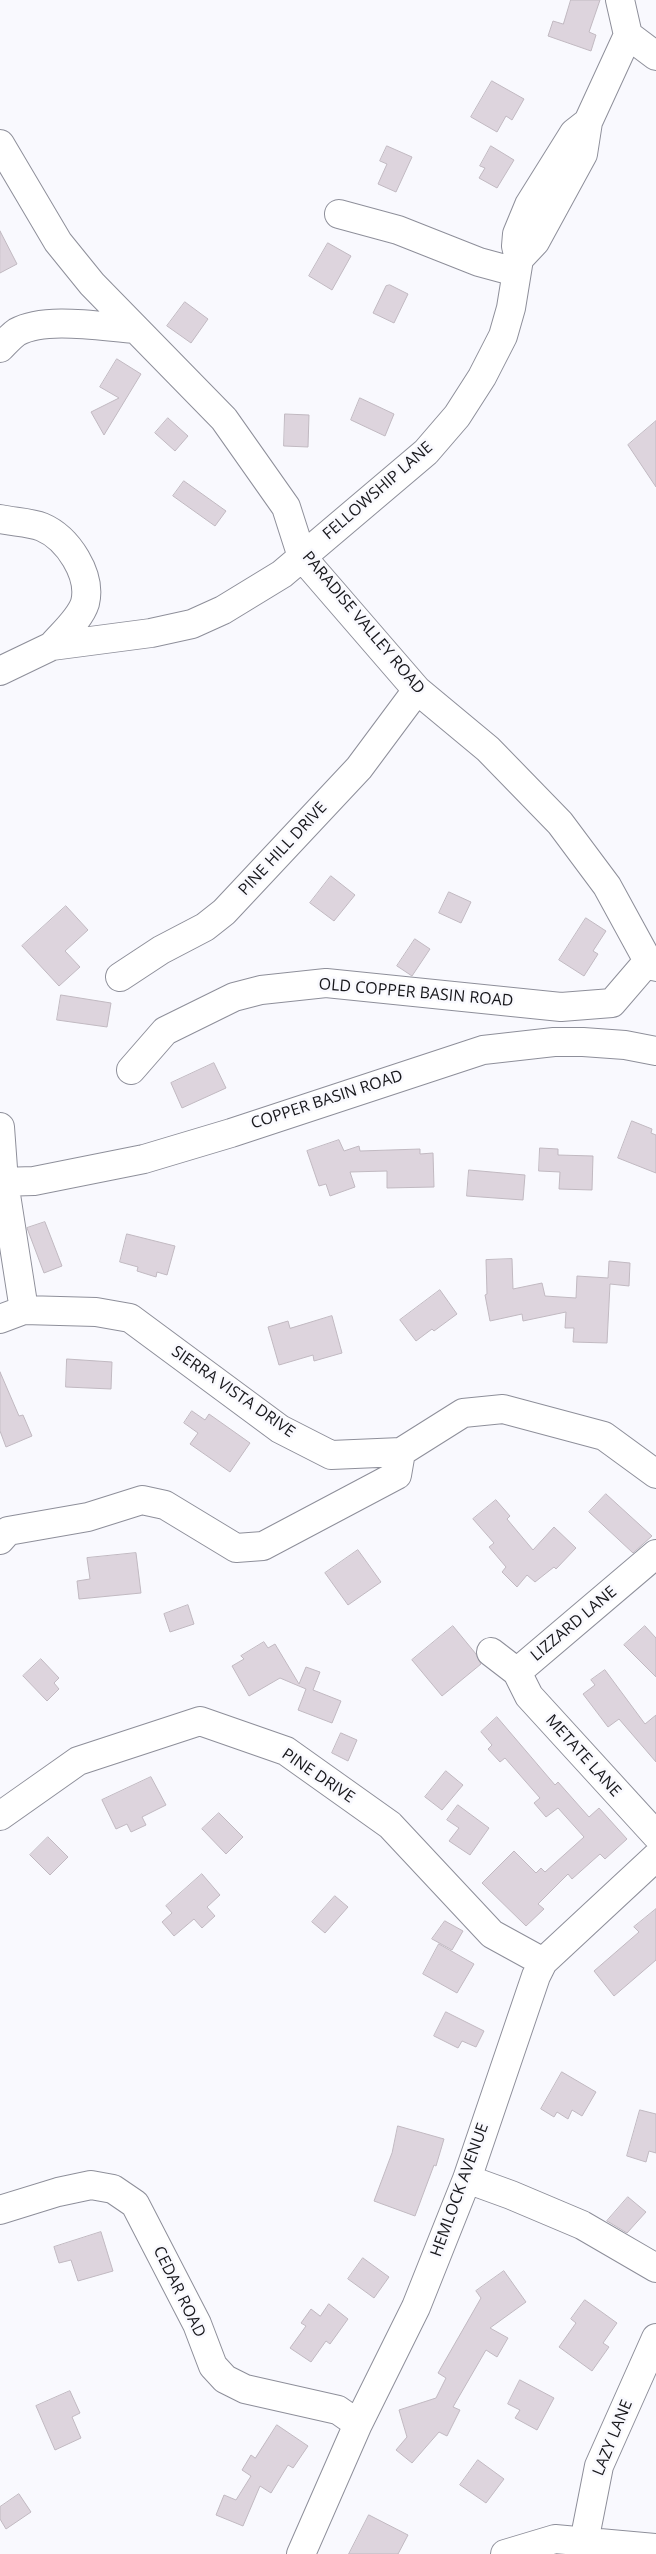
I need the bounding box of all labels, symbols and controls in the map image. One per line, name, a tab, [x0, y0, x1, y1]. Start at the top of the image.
street label: FELLOWSHIP LANE	[319, 438, 437, 544]
street label: PARADISE VALLEY ROAD	[298, 548, 428, 698]
street label: PINE HILL DRIVE	[235, 798, 331, 900]
street label: OLD COPPER BASIN ROAD	[318, 975, 514, 1011]
street label: COPPER BASIN ROAD	[249, 1066, 405, 1134]
street label: SIERRA VISTA DRIVE	[168, 1342, 298, 1442]
street label: LIZZARD LANE	[527, 1582, 621, 1666]
street label: METATE LANE	[541, 1711, 625, 1801]
street label: PINE DRIVE	[278, 1745, 358, 1807]
street label: HEMLOCK AVENUE	[427, 2120, 493, 2260]
street label: CEDAR ROAD	[149, 2243, 209, 2341]
street label: LAZY LANE	[589, 2397, 637, 2479]

